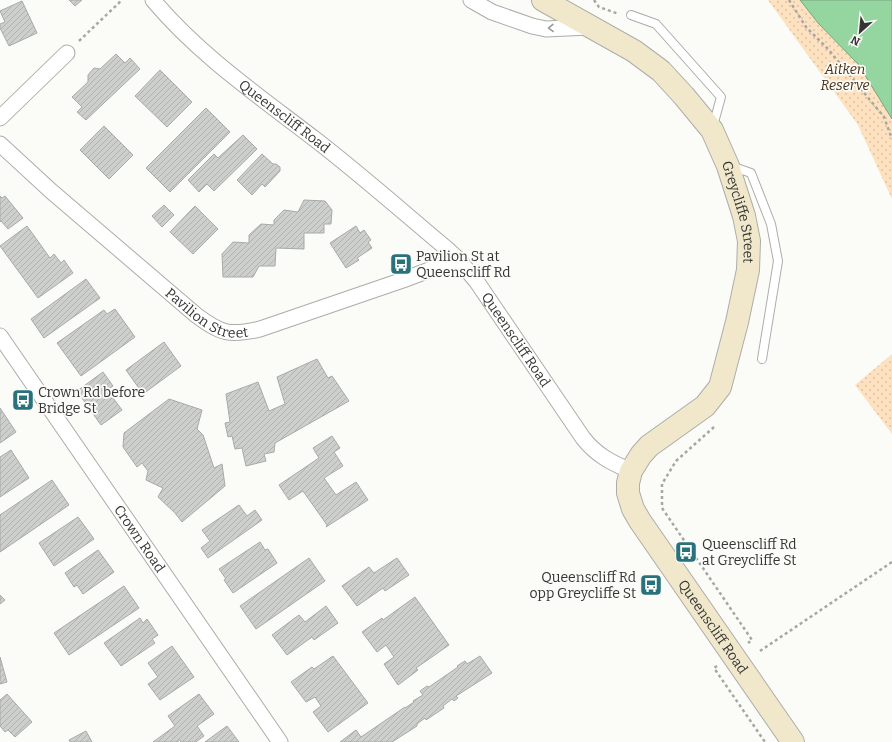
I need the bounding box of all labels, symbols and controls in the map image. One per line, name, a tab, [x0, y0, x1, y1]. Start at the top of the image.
north arrow	[840, 12, 880, 52]
one-way arrow	[548, 24, 554, 33]
text: N	[849, 33, 862, 48]
park label: Aitken Reserve	[820, 61, 870, 94]
street label: Queenscliff Road	[235, 76, 333, 157]
street label: Greycliffe Street	[718, 159, 757, 264]
place label: Pavilion St at Queenscliff Rd	[416, 248, 511, 281]
bus stop icon: Pavilion St at Queenscliff Rd	[388, 251, 414, 277]
street label: Pavilion Street	[162, 285, 249, 342]
street label: Queenscliff Road	[478, 289, 554, 390]
place label: Crown Rd before Bridge St	[38, 384, 145, 417]
bus stop icon: Crown Rd before Bridge St	[10, 387, 36, 413]
street label: Crown Road	[110, 502, 168, 576]
place label: Queenscliff Rd at Greycliffe St	[702, 536, 797, 569]
bus stop icon: Queenscliff Rd at Greycliffe St	[673, 539, 699, 565]
place label: Queenscliff Rd opp Greycliffe St	[530, 569, 636, 602]
bus stop icon: Queenscliff Rd opp Greycliffe St	[638, 572, 664, 598]
street label: Queenscliff Road	[674, 577, 751, 677]

